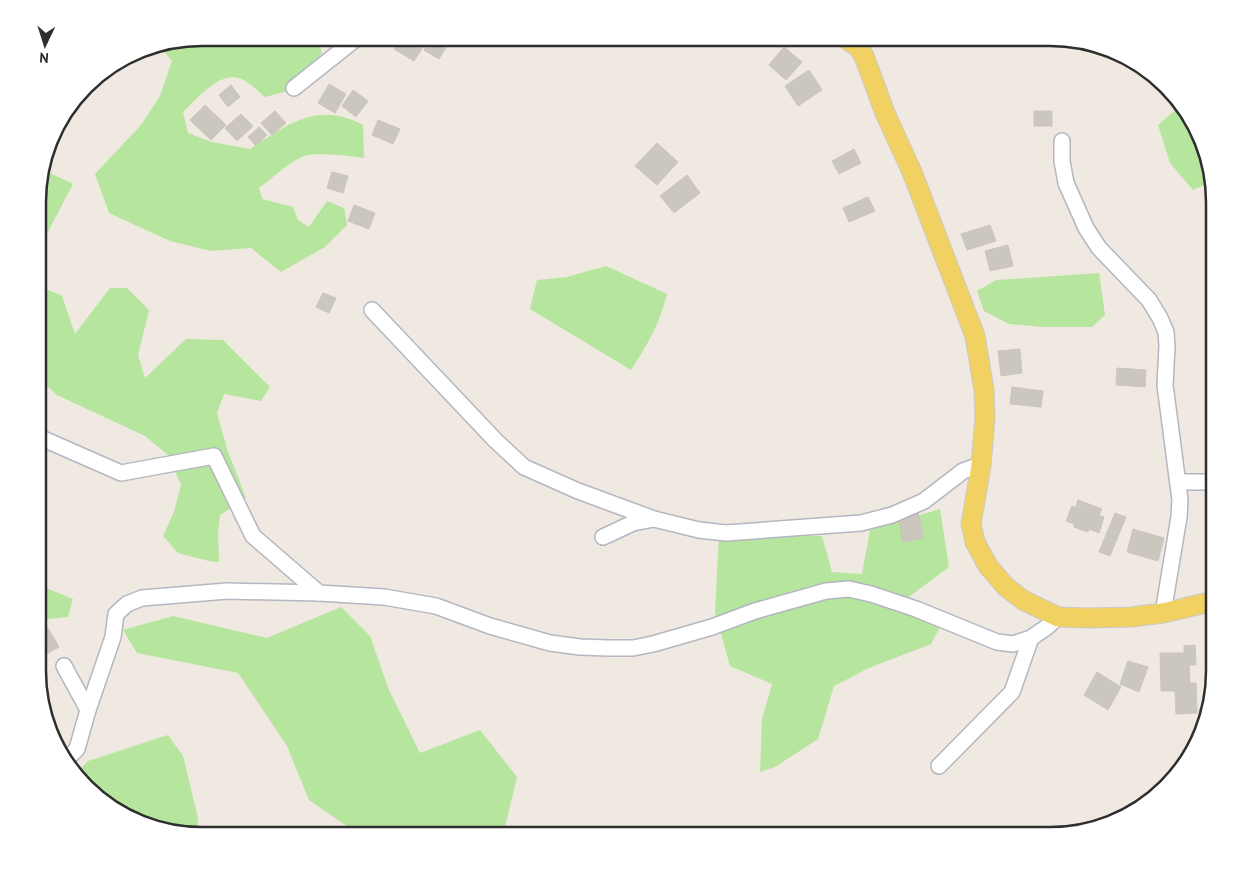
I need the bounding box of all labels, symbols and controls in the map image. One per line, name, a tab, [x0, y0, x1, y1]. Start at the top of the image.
north arrow	[20, 20, 70, 70]
text: N	[39, 49, 49, 67]

